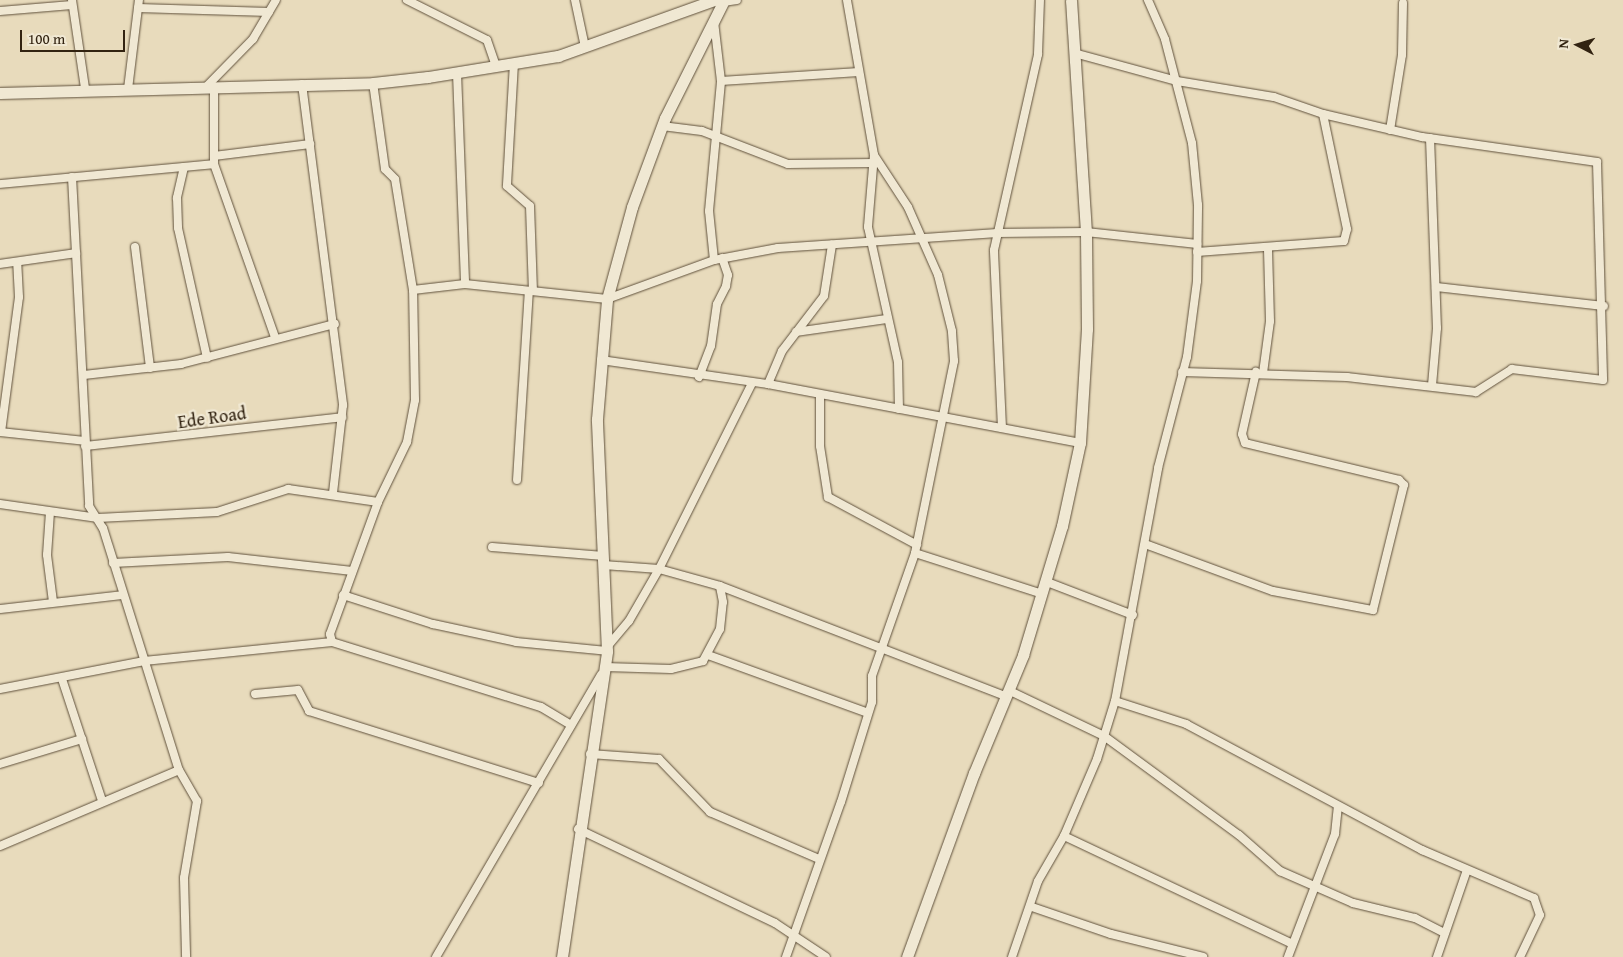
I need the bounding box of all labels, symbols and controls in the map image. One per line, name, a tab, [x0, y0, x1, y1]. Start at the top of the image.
scale bar	[22, 20, 128, 52]
north arrow	[1553, 20, 1603, 70]
text: 100 m	[28, 28, 65, 49]
text: N	[1553, 38, 1573, 49]
street label: Ede Road	[176, 403, 248, 433]

